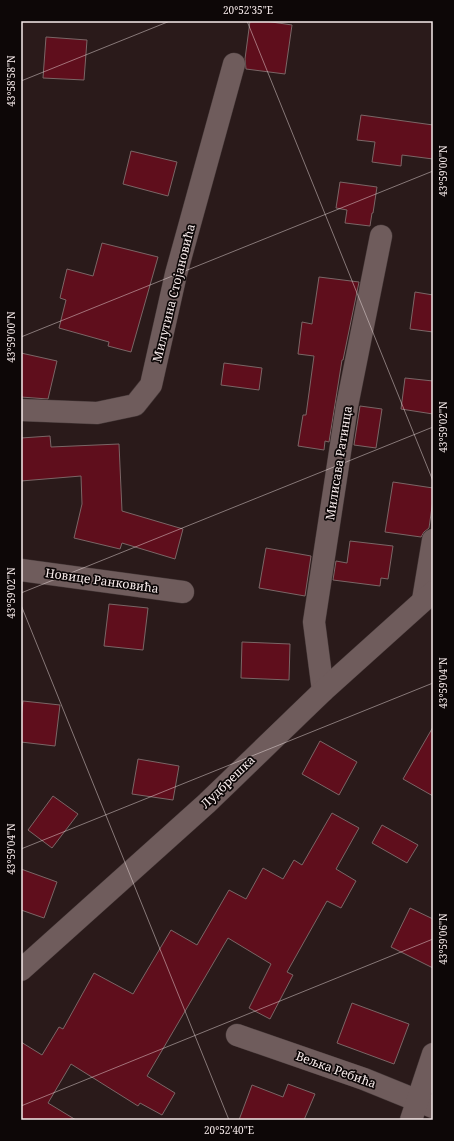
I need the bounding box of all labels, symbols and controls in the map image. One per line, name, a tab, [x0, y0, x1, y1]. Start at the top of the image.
text: 20°52'35"E	[223, 3, 273, 17]
text: 43°58'58"N	[4, 55, 18, 107]
text: 43°59'00"N	[436, 145, 450, 197]
street label: Милутина Стојановића	[148, 222, 199, 364]
text: 43°59'00"N	[4, 311, 18, 363]
text: 43°59'02"N	[436, 401, 450, 453]
street label: Милисава Ратинца	[321, 404, 356, 521]
street label: Новице Ранковића	[44, 564, 160, 597]
text: 43°59'02"N	[4, 567, 18, 619]
text: 43°59'04"N	[436, 657, 450, 709]
street label: Лудбрешка	[197, 751, 259, 812]
text: 43°59'04"N	[4, 823, 18, 875]
text: 43°59'06"N	[436, 913, 450, 965]
street label: Вељка Ребића	[294, 1047, 379, 1092]
text: 20°52'40"E	[204, 1123, 254, 1137]

